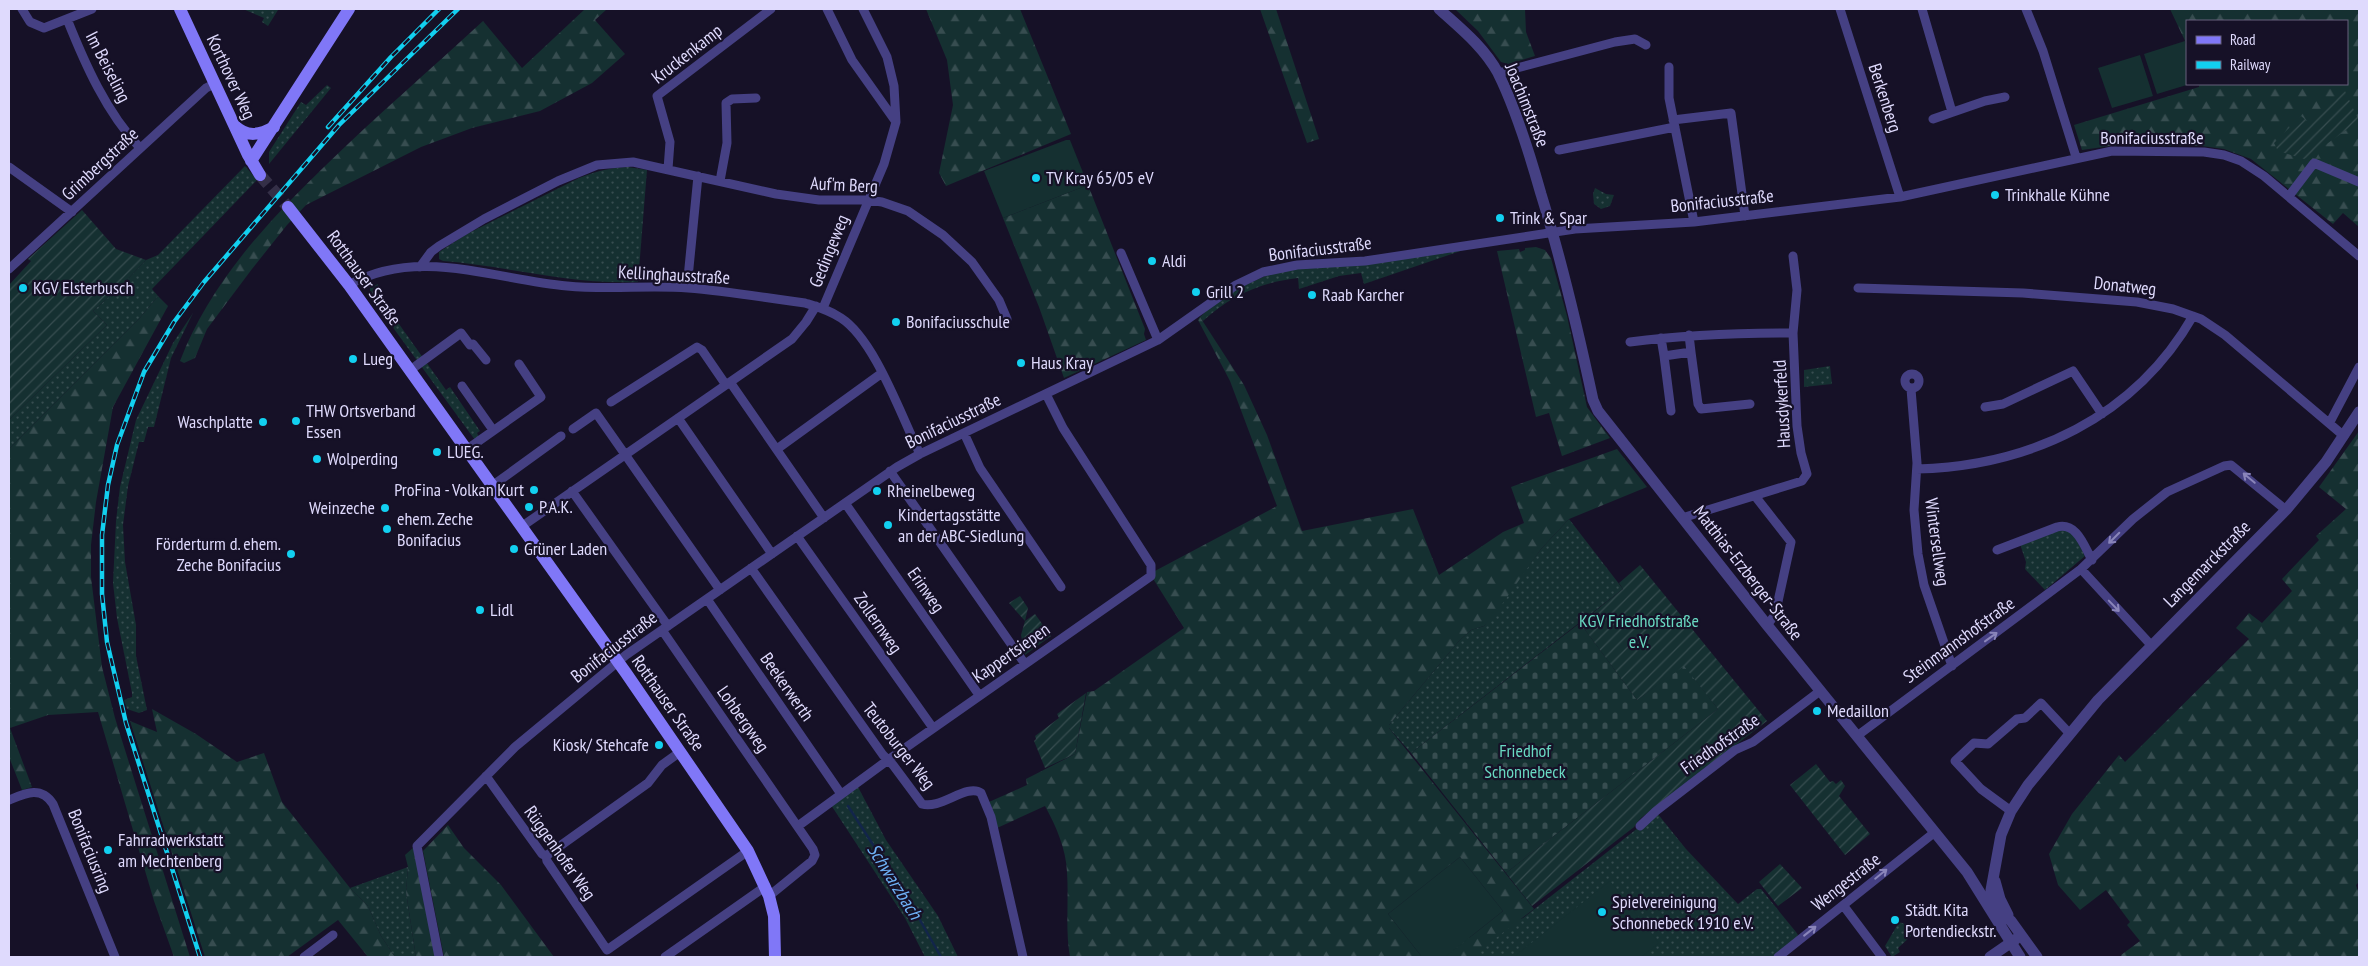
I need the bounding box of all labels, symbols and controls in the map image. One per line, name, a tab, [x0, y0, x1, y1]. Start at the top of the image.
street label: Kruckenkamp	[647, 19, 727, 88]
legend	[2186, 20, 2348, 85]
street label: Im Beiseling	[81, 27, 136, 106]
text: Road	[2230, 30, 2256, 49]
street label: Korthover Weg	[202, 31, 261, 123]
text: Railway	[2230, 55, 2271, 74]
street label: Joachimstraße	[1500, 58, 1555, 150]
street label: Berkenberg	[1864, 61, 1907, 135]
street label: Grimbergstraße	[56, 122, 143, 205]
street label: Bonifaciusstraße	[2100, 126, 2204, 149]
place label: TV Kray 65/05 eV	[1046, 166, 1154, 189]
street label: Auf'm Berg	[810, 171, 878, 198]
marker: TV Kray 65/05 eV	[1030, 172, 1042, 184]
place label: Trinkhalle Kühne	[2005, 183, 2110, 206]
street label: Bonifaciusstraße	[1669, 184, 1775, 217]
marker: Trinkhalle Kühne	[1989, 189, 2001, 201]
place label: Trink & Spar	[1510, 206, 1587, 229]
street label: Gedingeweg	[804, 211, 854, 291]
marker: Trink & Spar	[1494, 212, 1506, 224]
street label: Rotthauser Straße	[322, 226, 407, 330]
street label: Bonifaciusstraße	[1267, 231, 1373, 266]
place label: Aldi	[1162, 249, 1186, 272]
marker: Aldi	[1146, 255, 1158, 267]
street label: Kellinghausstraße	[618, 260, 731, 289]
street label: Donatweg	[2093, 271, 2157, 300]
place label: KGV Elsterbusch	[33, 276, 133, 299]
place label: Grill 2	[1206, 280, 1244, 303]
marker: KGV Elsterbusch	[17, 282, 29, 294]
place label: Raab Karcher	[1322, 283, 1404, 306]
marker: Grill 2	[1190, 286, 1202, 298]
marker: Raab Karcher	[1306, 289, 1318, 301]
place label: Bonifaciusschule	[906, 310, 1010, 333]
marker: Bonifaciusschule	[890, 316, 902, 328]
place label: Lueg	[363, 347, 393, 370]
place label: Haus Kray	[1031, 351, 1093, 374]
marker: Lueg	[347, 353, 359, 365]
marker: Haus Kray	[1015, 357, 1027, 369]
street label: Hausdykerfeld	[1768, 359, 1795, 449]
street label: Bonifaciusstraße	[901, 388, 1004, 454]
place label: THW Ortsverband Essen	[306, 399, 416, 443]
place label: Waschplatte	[177, 410, 253, 433]
marker: THW Ortsverband Essen	[290, 415, 302, 427]
marker: Waschplatte	[257, 416, 269, 428]
place label: LUEG.	[447, 440, 484, 463]
marker: LUEG.	[431, 446, 443, 458]
place label: Wolperding	[327, 447, 398, 470]
marker: Wolperding	[311, 453, 323, 465]
one-way arrow	[2243, 473, 2256, 484]
place label: ProFina - Volkan Kurt	[394, 478, 524, 501]
place label: Rheinelbeweg	[887, 479, 975, 502]
marker: ProFina - Volkan Kurt	[528, 484, 540, 496]
marker: Rheinelbeweg	[871, 485, 883, 497]
place label: P.A.K.	[539, 495, 573, 518]
place label: Weinzeche	[309, 496, 375, 519]
street label: Wintersellweg	[1920, 497, 1955, 587]
marker: P.A.K.	[523, 501, 535, 513]
street label: Matthias-Erzberger-Straße	[1689, 501, 1808, 645]
marker: Weinzeche	[379, 502, 391, 514]
place label: Kindertagsstätte an der ABC-Siedlung	[898, 503, 1024, 547]
place label: ehem. Zeche Bonifacius	[397, 507, 473, 551]
street label: Langemarckstraße	[2158, 515, 2255, 612]
marker: Kindertagsstätte an der ABC-Siedlung	[882, 519, 894, 531]
marker: ehem. Zeche Bonifacius	[381, 523, 393, 535]
place label: Förderturm d. ehem. Zeche Bonifacius	[156, 532, 281, 576]
one-way arrow	[2108, 532, 2120, 544]
place label: Grüner Laden	[524, 537, 607, 560]
marker: Grüner Laden	[508, 543, 520, 555]
marker: Förderturm d. ehem. Zeche Bonifacius	[285, 548, 297, 560]
street label: Erinweg	[903, 563, 950, 617]
street label: Zollernweg	[849, 588, 908, 658]
street label: Steinmannshofstraße	[1899, 591, 2019, 688]
place label: Lidl	[490, 598, 514, 621]
one-way arrow	[2108, 599, 2120, 612]
marker: Lidl	[474, 604, 486, 616]
street label: Bonifaciusstraße	[566, 606, 662, 688]
park label: KGV Friedhofstraße e.V.	[1579, 609, 1699, 653]
street label: Kappertsiepen	[967, 617, 1054, 688]
one-way arrow	[1984, 632, 1998, 642]
street label: Beekerwerth	[755, 648, 819, 725]
street label: Rotthauser Straße	[627, 650, 710, 755]
street label: Lohbergweg	[712, 681, 775, 756]
street label: Teutoburger Weg	[858, 697, 941, 794]
place label: Medaillon	[1827, 699, 1889, 722]
marker: Medaillon	[1811, 705, 1823, 717]
street label: Friedhofstraße	[1676, 708, 1764, 779]
place label: Kiosk/ Stehcafe	[553, 733, 649, 756]
marker: Kiosk/ Stehcafe	[653, 739, 665, 751]
park label: Friedhof Schonnebeck	[1484, 739, 1566, 783]
street label: Rüggenhofer Weg	[520, 801, 601, 904]
street label: Bonifaciusring	[63, 805, 118, 896]
place label: Fahrradwerkstatt am Mechtenberg	[118, 828, 223, 872]
water label: Schwarzbach	[862, 839, 929, 925]
marker: Fahrradwerkstatt am Mechtenberg	[102, 844, 114, 856]
street label: Wengestraße	[1807, 847, 1885, 916]
one-way arrow	[1875, 869, 1888, 880]
place label: Spielvereinigung Schonnebeck 1910 e.V.	[1612, 890, 1754, 934]
place label: Städt. Kita Portendieckstr.	[1905, 898, 1997, 942]
marker: Spielvereinigung Schonnebeck 1910 e.V.	[1596, 906, 1608, 918]
marker: Städt. Kita Portendieckstr.	[1889, 914, 1901, 926]
one-way arrow	[1803, 925, 1816, 936]

